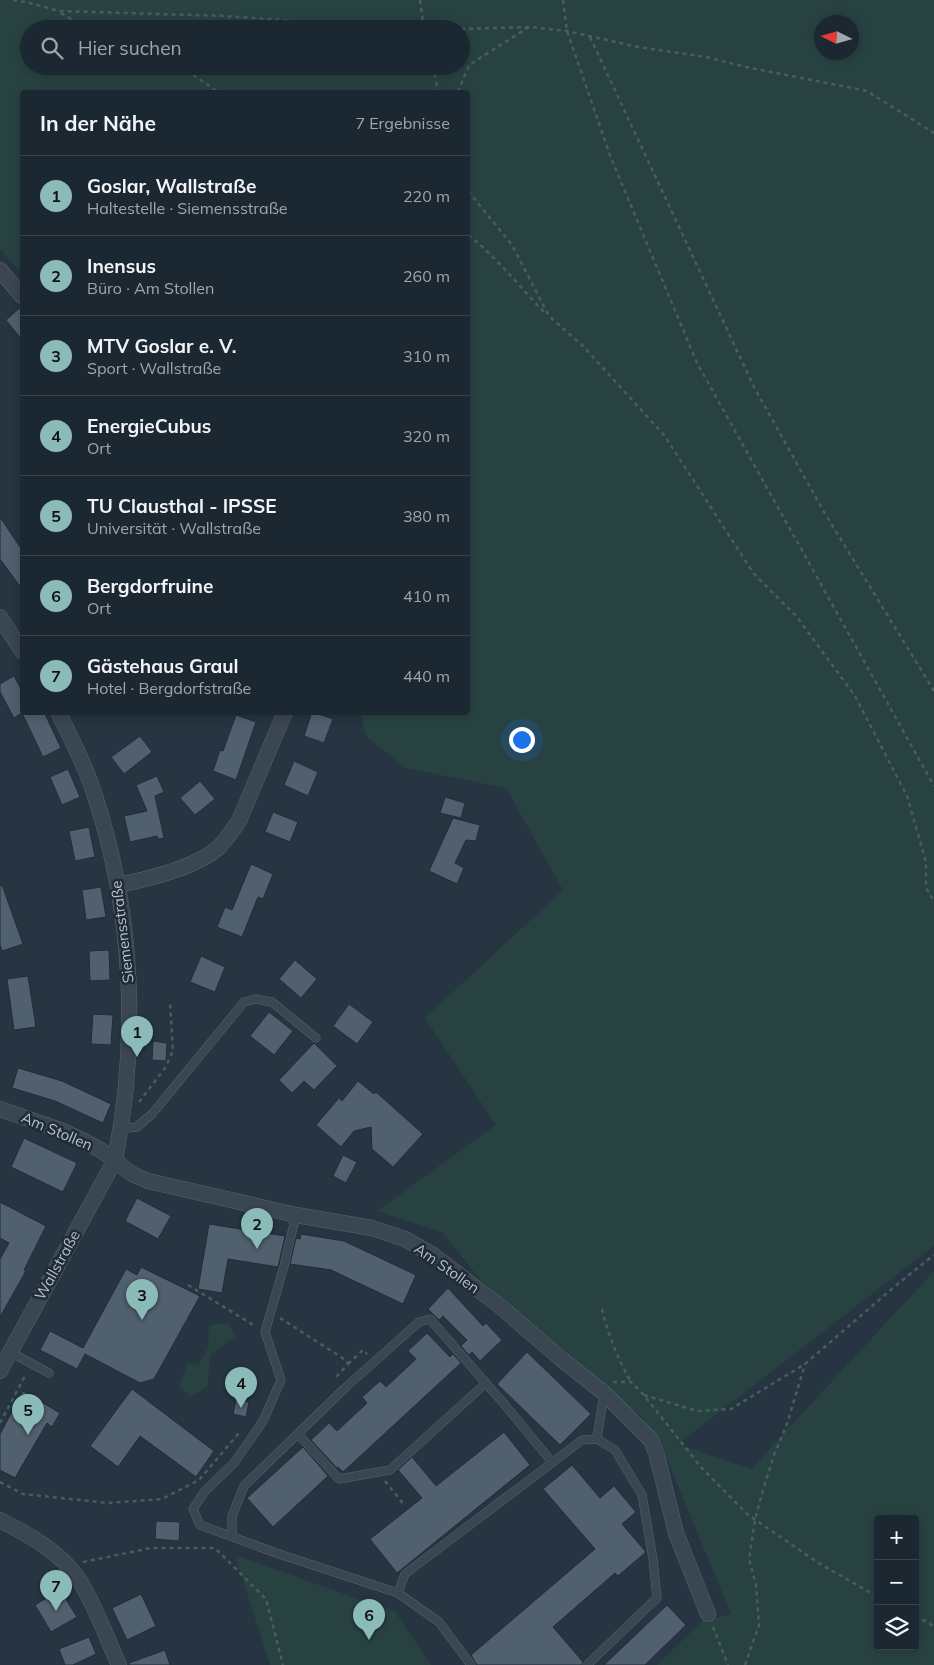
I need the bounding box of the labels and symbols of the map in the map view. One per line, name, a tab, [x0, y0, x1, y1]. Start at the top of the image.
north arrow	[814, 15, 859, 60]
your location	[509, 727, 535, 753]
street label: Siemensstraße	[106, 880, 138, 984]
pin: 1	[121, 1016, 153, 1057]
street label: Am Stollen	[19, 1108, 95, 1154]
pin: 2	[241, 1208, 273, 1249]
street label: Wallstraße	[30, 1227, 84, 1303]
street label: Am Stollen	[411, 1239, 483, 1297]
pin: 3	[126, 1279, 158, 1320]
pin: 4	[225, 1367, 257, 1408]
pin: 5	[12, 1394, 44, 1435]
pin: 7	[40, 1570, 72, 1611]
pin: 6	[353, 1599, 385, 1640]

